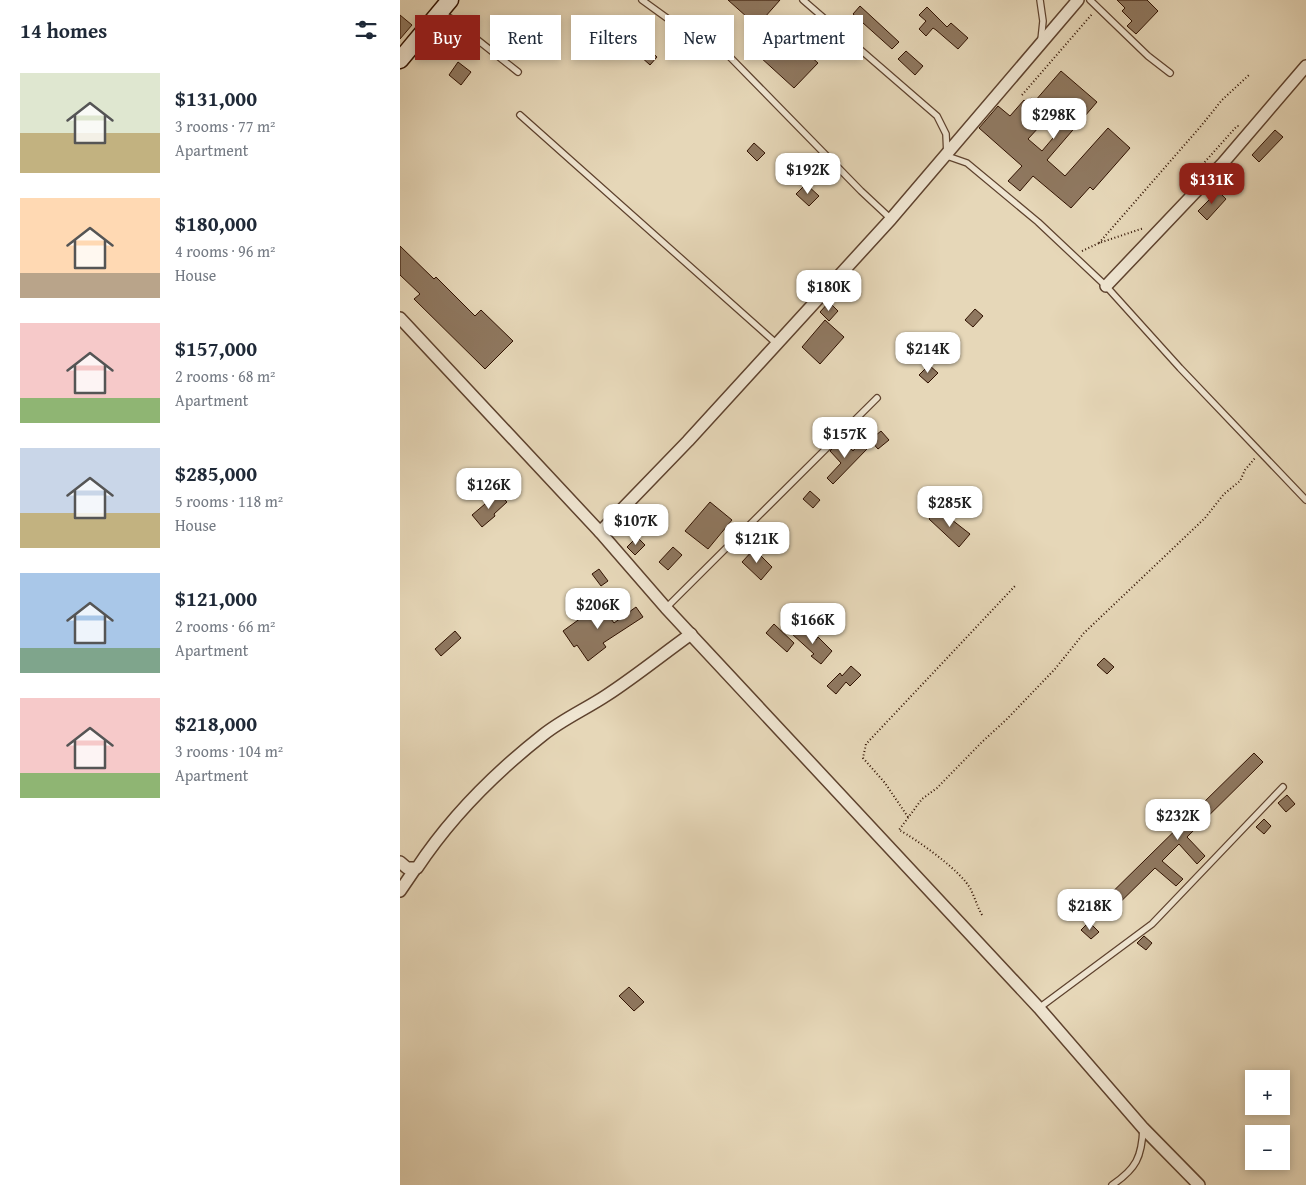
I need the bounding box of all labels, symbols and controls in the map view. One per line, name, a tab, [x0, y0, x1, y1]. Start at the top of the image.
text: 14 homes	[20, 15, 107, 46]
chip: Buy	[415, 15, 480, 60]
chip: Rent	[490, 15, 561, 60]
chip: Filters	[571, 15, 655, 60]
chip: New	[665, 15, 734, 60]
chip: Apartment	[744, 15, 863, 60]
icon: filters	[352, 16, 380, 44]
text: $131,000	[175, 83, 257, 114]
icon: home	[60, 93, 120, 153]
pin: $298K	[1019, 98, 1089, 140]
text: $298K	[1032, 102, 1076, 126]
text: 3 rooms · 77 m²	[175, 114, 275, 138]
text: Apartment	[175, 138, 248, 162]
pin: $192K	[773, 152, 843, 195]
text: $192K	[786, 157, 830, 181]
pin: $131K	[1177, 162, 1247, 205]
text: $131K	[1190, 167, 1234, 191]
text: $180,000	[175, 208, 257, 239]
icon: home	[60, 218, 120, 278]
text: 4 rooms · 96 m²	[175, 239, 275, 263]
text: House	[175, 263, 216, 287]
pin: $180K	[794, 270, 864, 312]
text: $180K	[807, 274, 851, 298]
pin: $214K	[893, 332, 963, 374]
text: $157,000	[175, 333, 257, 364]
text: $214K	[906, 336, 950, 360]
icon: home	[60, 343, 120, 403]
text: 2 rooms · 68 m²	[175, 364, 275, 388]
text: Apartment	[175, 388, 248, 412]
pin: $157K	[810, 416, 880, 459]
text: $157K	[823, 421, 867, 445]
text: $285,000	[175, 458, 257, 489]
icon: home	[60, 468, 120, 528]
pin: $126K	[454, 468, 524, 510]
text: $126K	[467, 472, 511, 496]
pin: $285K	[915, 486, 985, 528]
text: 5 rooms · 118 m²	[175, 489, 283, 513]
text: $285K	[928, 490, 972, 514]
pin: $107K	[601, 504, 671, 546]
text: $107K	[614, 508, 658, 532]
text: House	[175, 513, 216, 537]
pin: $121K	[722, 522, 792, 564]
text: $121K	[735, 526, 779, 550]
text: $121,000	[175, 583, 257, 614]
pin: $206K	[563, 588, 633, 630]
text: $206K	[576, 592, 620, 616]
icon: home	[60, 593, 120, 653]
pin: $166K	[778, 602, 848, 645]
text: $166K	[791, 607, 835, 631]
text: 2 rooms · 66 m²	[175, 614, 275, 638]
text: Apartment	[175, 638, 248, 662]
text: $218,000	[175, 708, 257, 739]
icon: home	[60, 718, 120, 778]
text: 3 rooms · 104 m²	[175, 739, 283, 763]
text: Apartment	[175, 763, 248, 787]
pin: $232K	[1143, 798, 1213, 841]
text: $232K	[1156, 803, 1200, 827]
pin: $218K	[1055, 888, 1125, 931]
text: $218K	[1068, 893, 1112, 917]
map controls	[1245, 1070, 1290, 1170]
button: +	[1245, 1070, 1290, 1115]
button: −	[1245, 1125, 1290, 1170]

